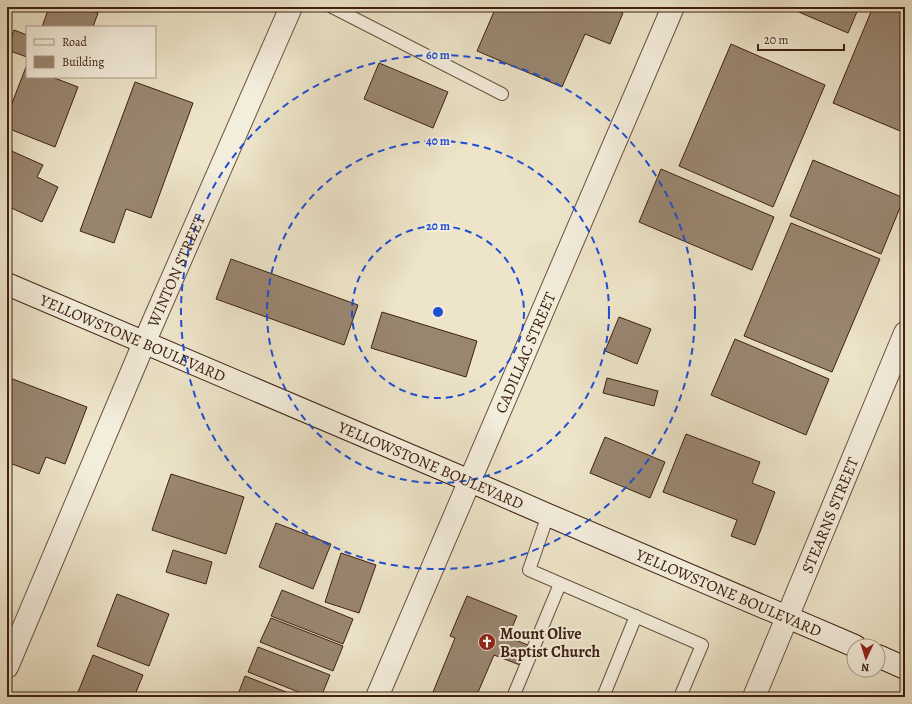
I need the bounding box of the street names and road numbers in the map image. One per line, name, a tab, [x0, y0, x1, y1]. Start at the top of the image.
street label: WINTON STREET	[142, 211, 211, 332]
street label: YELLOWSTONE BOULEVARD	[35, 289, 229, 388]
street label: CADILLAC STREET	[490, 289, 562, 417]
street label: YELLOWSTONE BOULEVARD	[334, 416, 527, 515]
street label: STEARNS STREET	[797, 454, 864, 577]
street label: YELLOWSTONE BOULEVARD	[631, 543, 825, 642]

